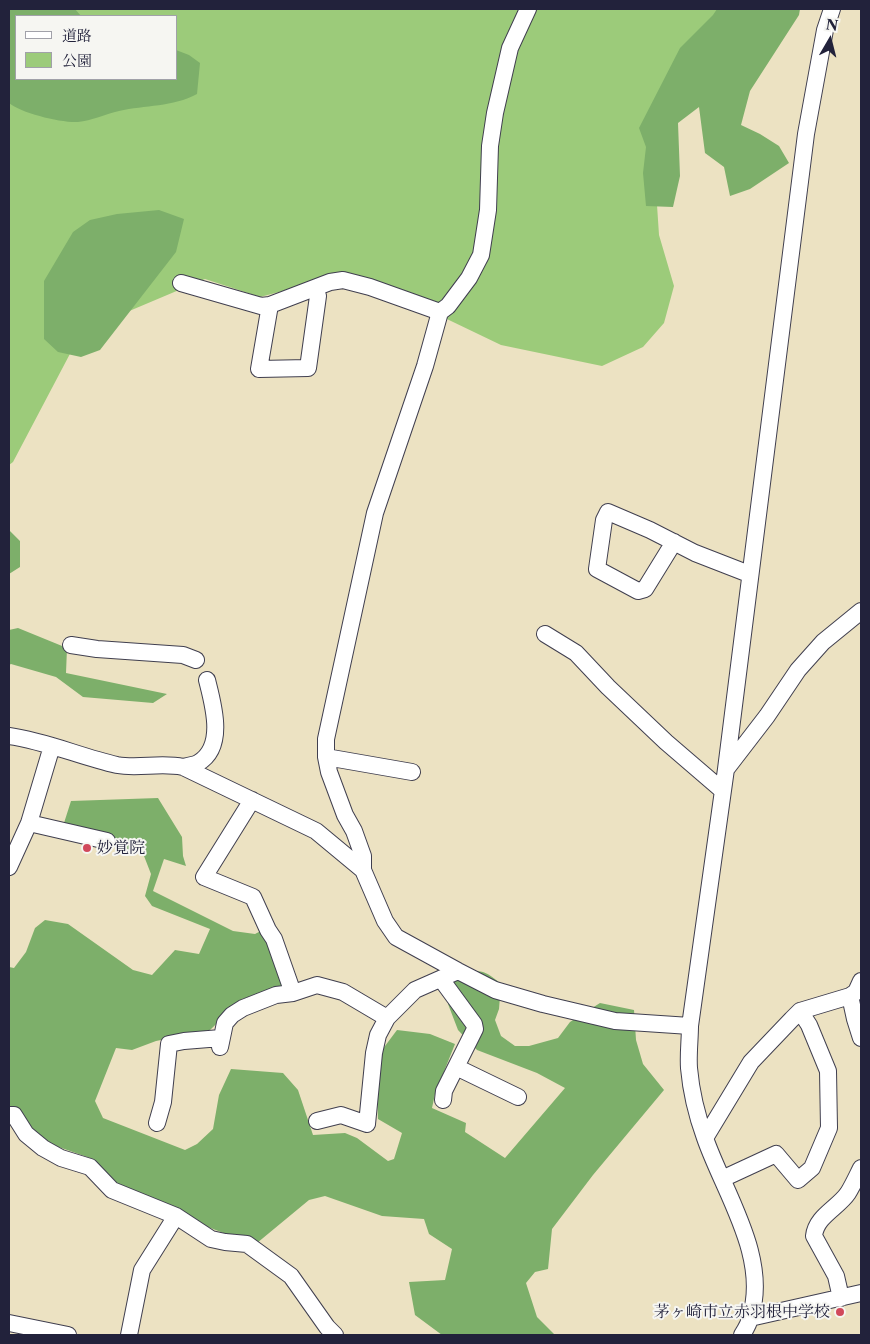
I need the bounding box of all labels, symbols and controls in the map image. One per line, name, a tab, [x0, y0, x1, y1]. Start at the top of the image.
legend	[15, 15, 178, 80]
north arrow	[805, 15, 855, 65]
text: N	[825, 15, 839, 35]
text: 道路	[62, 26, 92, 45]
text: 公園	[62, 51, 92, 70]
place label: 妙覚院	[97, 838, 145, 858]
marker: 妙覚院	[81, 842, 93, 854]
place label: 茅ヶ崎市立赤羽根中学校	[654, 1302, 830, 1322]
marker: 茅ヶ崎市立赤羽根中学校	[834, 1306, 846, 1318]

